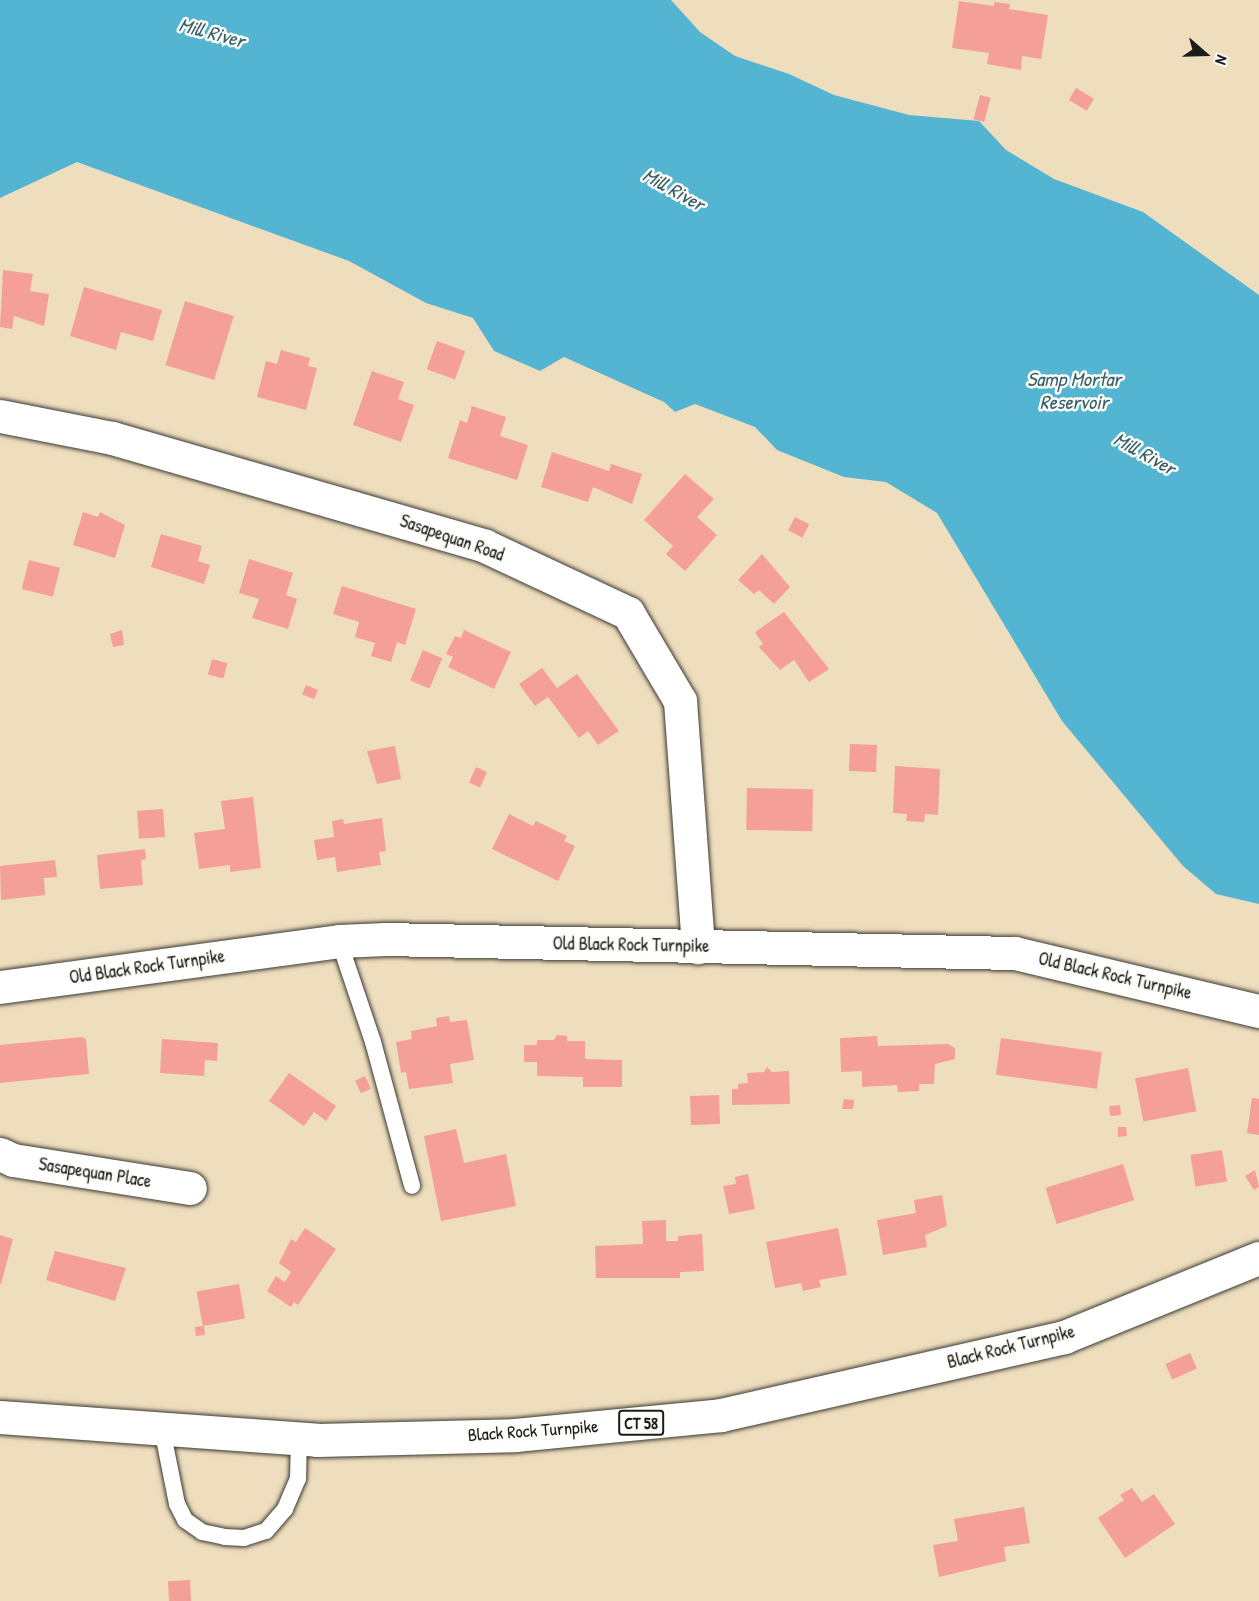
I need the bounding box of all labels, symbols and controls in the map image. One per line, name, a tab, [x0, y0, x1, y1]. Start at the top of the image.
water label: Mill River	[177, 12, 247, 52]
north arrow	[1175, 24, 1235, 84]
text: N	[1210, 52, 1234, 68]
water label: Mill River	[639, 162, 709, 216]
water label: Samp Mortar Reservoir	[1027, 366, 1121, 413]
water label: Mill River	[1110, 426, 1180, 480]
street label: Sasapequan Road	[397, 510, 507, 566]
street label: Old Black Rock Turnpike	[553, 933, 709, 957]
street label: Old Black Rock Turnpike	[68, 945, 226, 989]
street label: Old Black Rock Turnpike	[1036, 948, 1194, 1004]
street label: Sasapequan Place	[37, 1153, 153, 1193]
street label: Black Rock Turnpike	[945, 1321, 1077, 1373]
road number: CT 58	[617, 1410, 665, 1436]
street label: Black Rock Turnpike	[467, 1416, 599, 1446]

